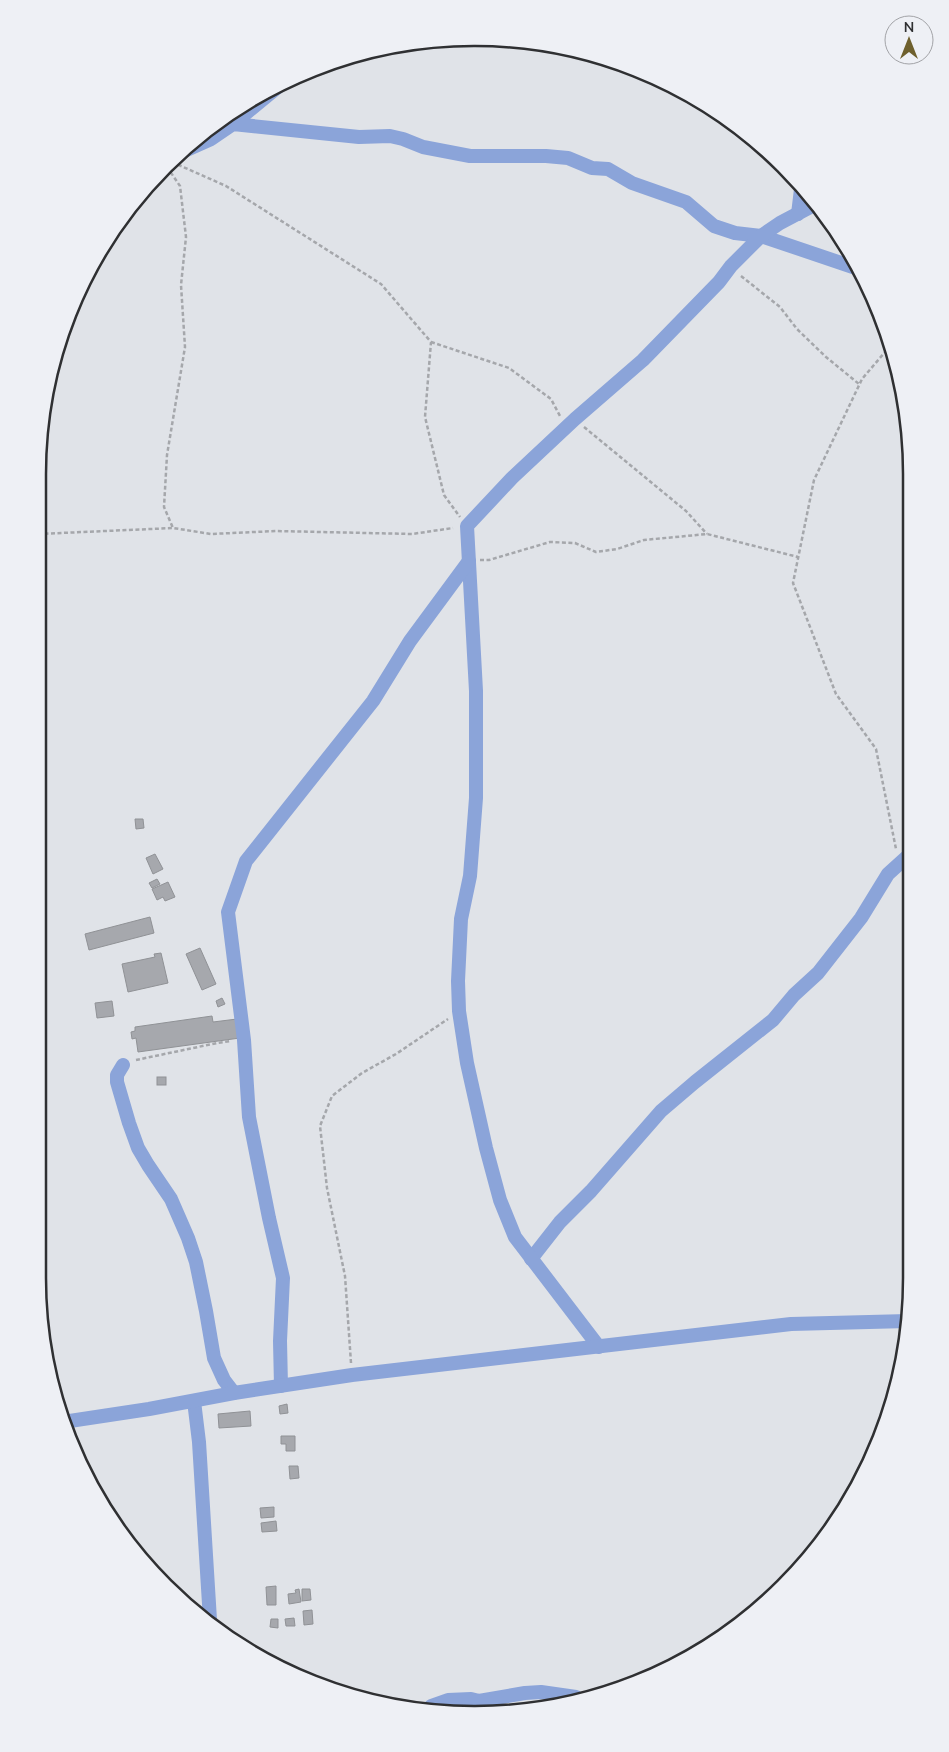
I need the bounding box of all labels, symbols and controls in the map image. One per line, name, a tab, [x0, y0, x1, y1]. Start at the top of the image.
north arrow	[884, 15, 934, 65]
text: N	[904, 18, 914, 37]

